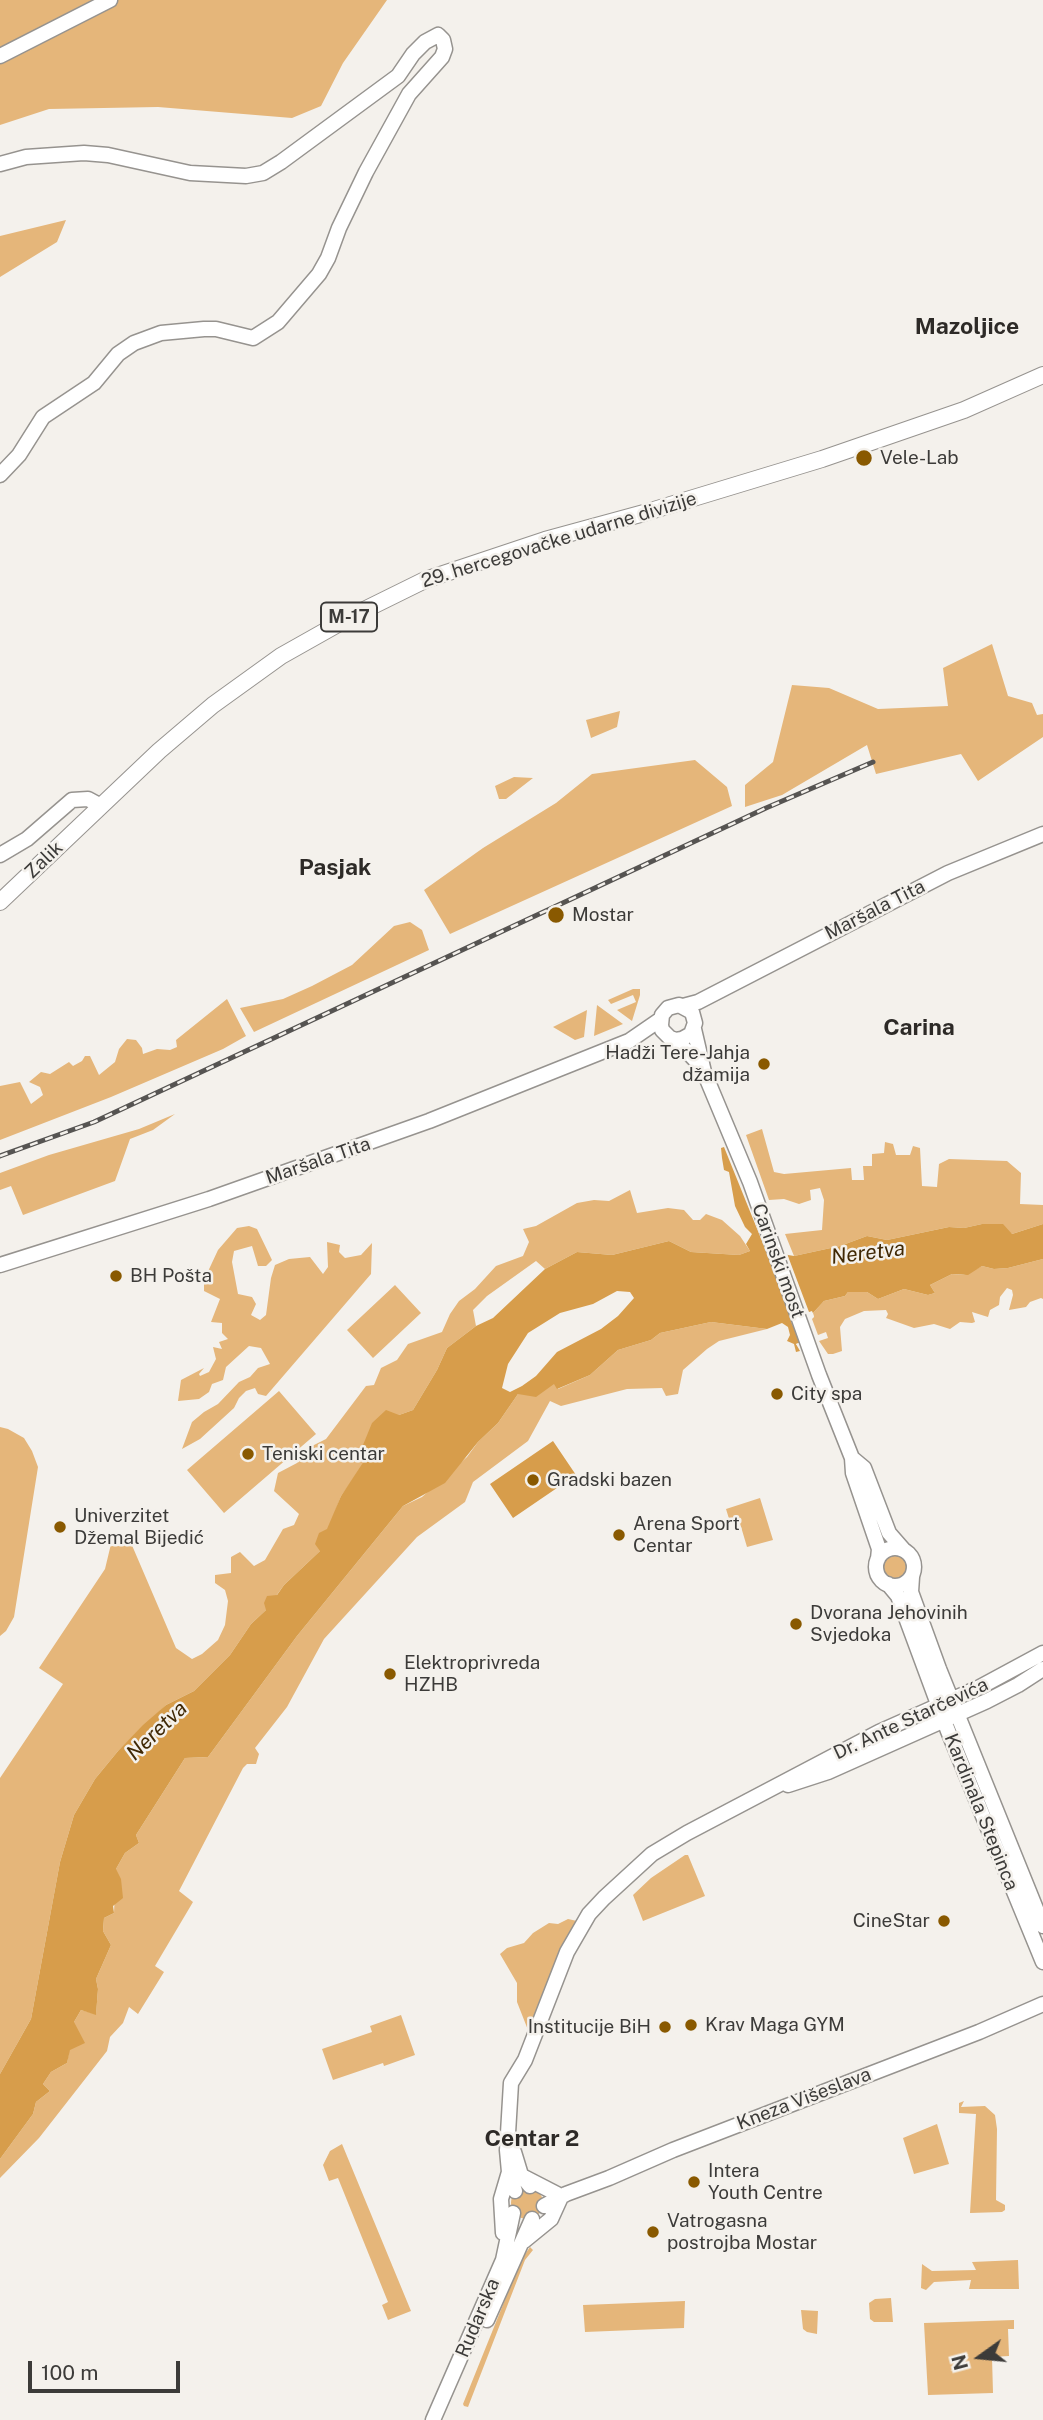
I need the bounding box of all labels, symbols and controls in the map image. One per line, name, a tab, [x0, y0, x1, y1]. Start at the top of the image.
district label: Mazoljice	[915, 313, 1019, 341]
place label: Vele-Lab	[880, 447, 959, 469]
marker: Vele-Lab	[854, 448, 874, 468]
street label: 29. hercegovačke udarne divizije	[419, 487, 699, 593]
road number: M-17	[321, 602, 377, 632]
street label: Zalik	[20, 837, 68, 883]
district label: Pasjak	[299, 854, 371, 882]
street label: Maršala Tita	[821, 875, 929, 945]
place label: Mostar	[572, 904, 634, 926]
marker: Mostar	[546, 905, 566, 925]
district label: Carina	[883, 1014, 955, 1042]
place label: Hadži Tere-Jahja džamija	[605, 1042, 750, 1086]
marker: Hadži Tere-Jahja džamija	[756, 1056, 772, 1072]
street label: Maršala Tita	[263, 1132, 373, 1190]
street label: Carinski most	[747, 1201, 809, 1321]
water label: Neretva	[830, 1236, 906, 1270]
place label: BH Pošta	[130, 1265, 212, 1287]
marker: BH Pošta	[108, 1268, 124, 1284]
place label: City spa	[791, 1383, 862, 1405]
marker: City spa	[769, 1386, 785, 1402]
place label: Teniski centar	[262, 1443, 385, 1465]
marker: Teniski centar	[240, 1446, 256, 1462]
place label: Gradski bazen	[547, 1469, 672, 1491]
marker: Gradski bazen	[525, 1472, 541, 1488]
place label: Univerzitet Džemal Bijedić	[74, 1505, 204, 1549]
place label: Arena Sport Centar	[633, 1513, 740, 1557]
marker: Univerzitet Džemal Bijedić	[52, 1519, 68, 1535]
marker: Arena Sport Centar	[611, 1527, 627, 1543]
place label: Dvorana Jehovinih Svjedoka	[810, 1602, 968, 1646]
marker: Dvorana Jehovinih Svjedoka	[788, 1616, 804, 1632]
place label: Elektroprivreda HZHB	[404, 1652, 540, 1696]
marker: Elektroprivreda HZHB	[382, 1666, 398, 1682]
street label: Dr. Ante Starčevića	[830, 1673, 992, 1765]
water label: Neretva	[122, 1696, 192, 1766]
street label: Kardinala Stepinca	[939, 1730, 1023, 1894]
place label: CineStar	[853, 1910, 930, 1932]
marker: CineStar	[936, 1913, 952, 1929]
place label: Krav Maga GYM	[705, 2014, 845, 2036]
place label: Institucije BiH	[528, 2016, 651, 2038]
marker: Krav Maga GYM	[683, 2017, 699, 2033]
marker: Institucije BiH	[657, 2019, 673, 2035]
street label: Kneza Višeslava	[734, 2063, 874, 2135]
district label: Centar 2	[485, 2125, 579, 2153]
place label: Intera Youth Centre	[708, 2160, 823, 2204]
marker: Intera Youth Centre	[686, 2174, 702, 2190]
place label: Vatrogasna postrojba Mostar	[667, 2210, 817, 2254]
marker: Vatrogasna postrojba Mostar	[645, 2224, 661, 2240]
street label: Rudarska	[451, 2275, 505, 2361]
north arrow	[945, 2322, 1015, 2392]
scale bar	[32, 2346, 184, 2390]
text: N	[947, 2352, 972, 2372]
text: 100 m	[41, 2360, 98, 2385]

